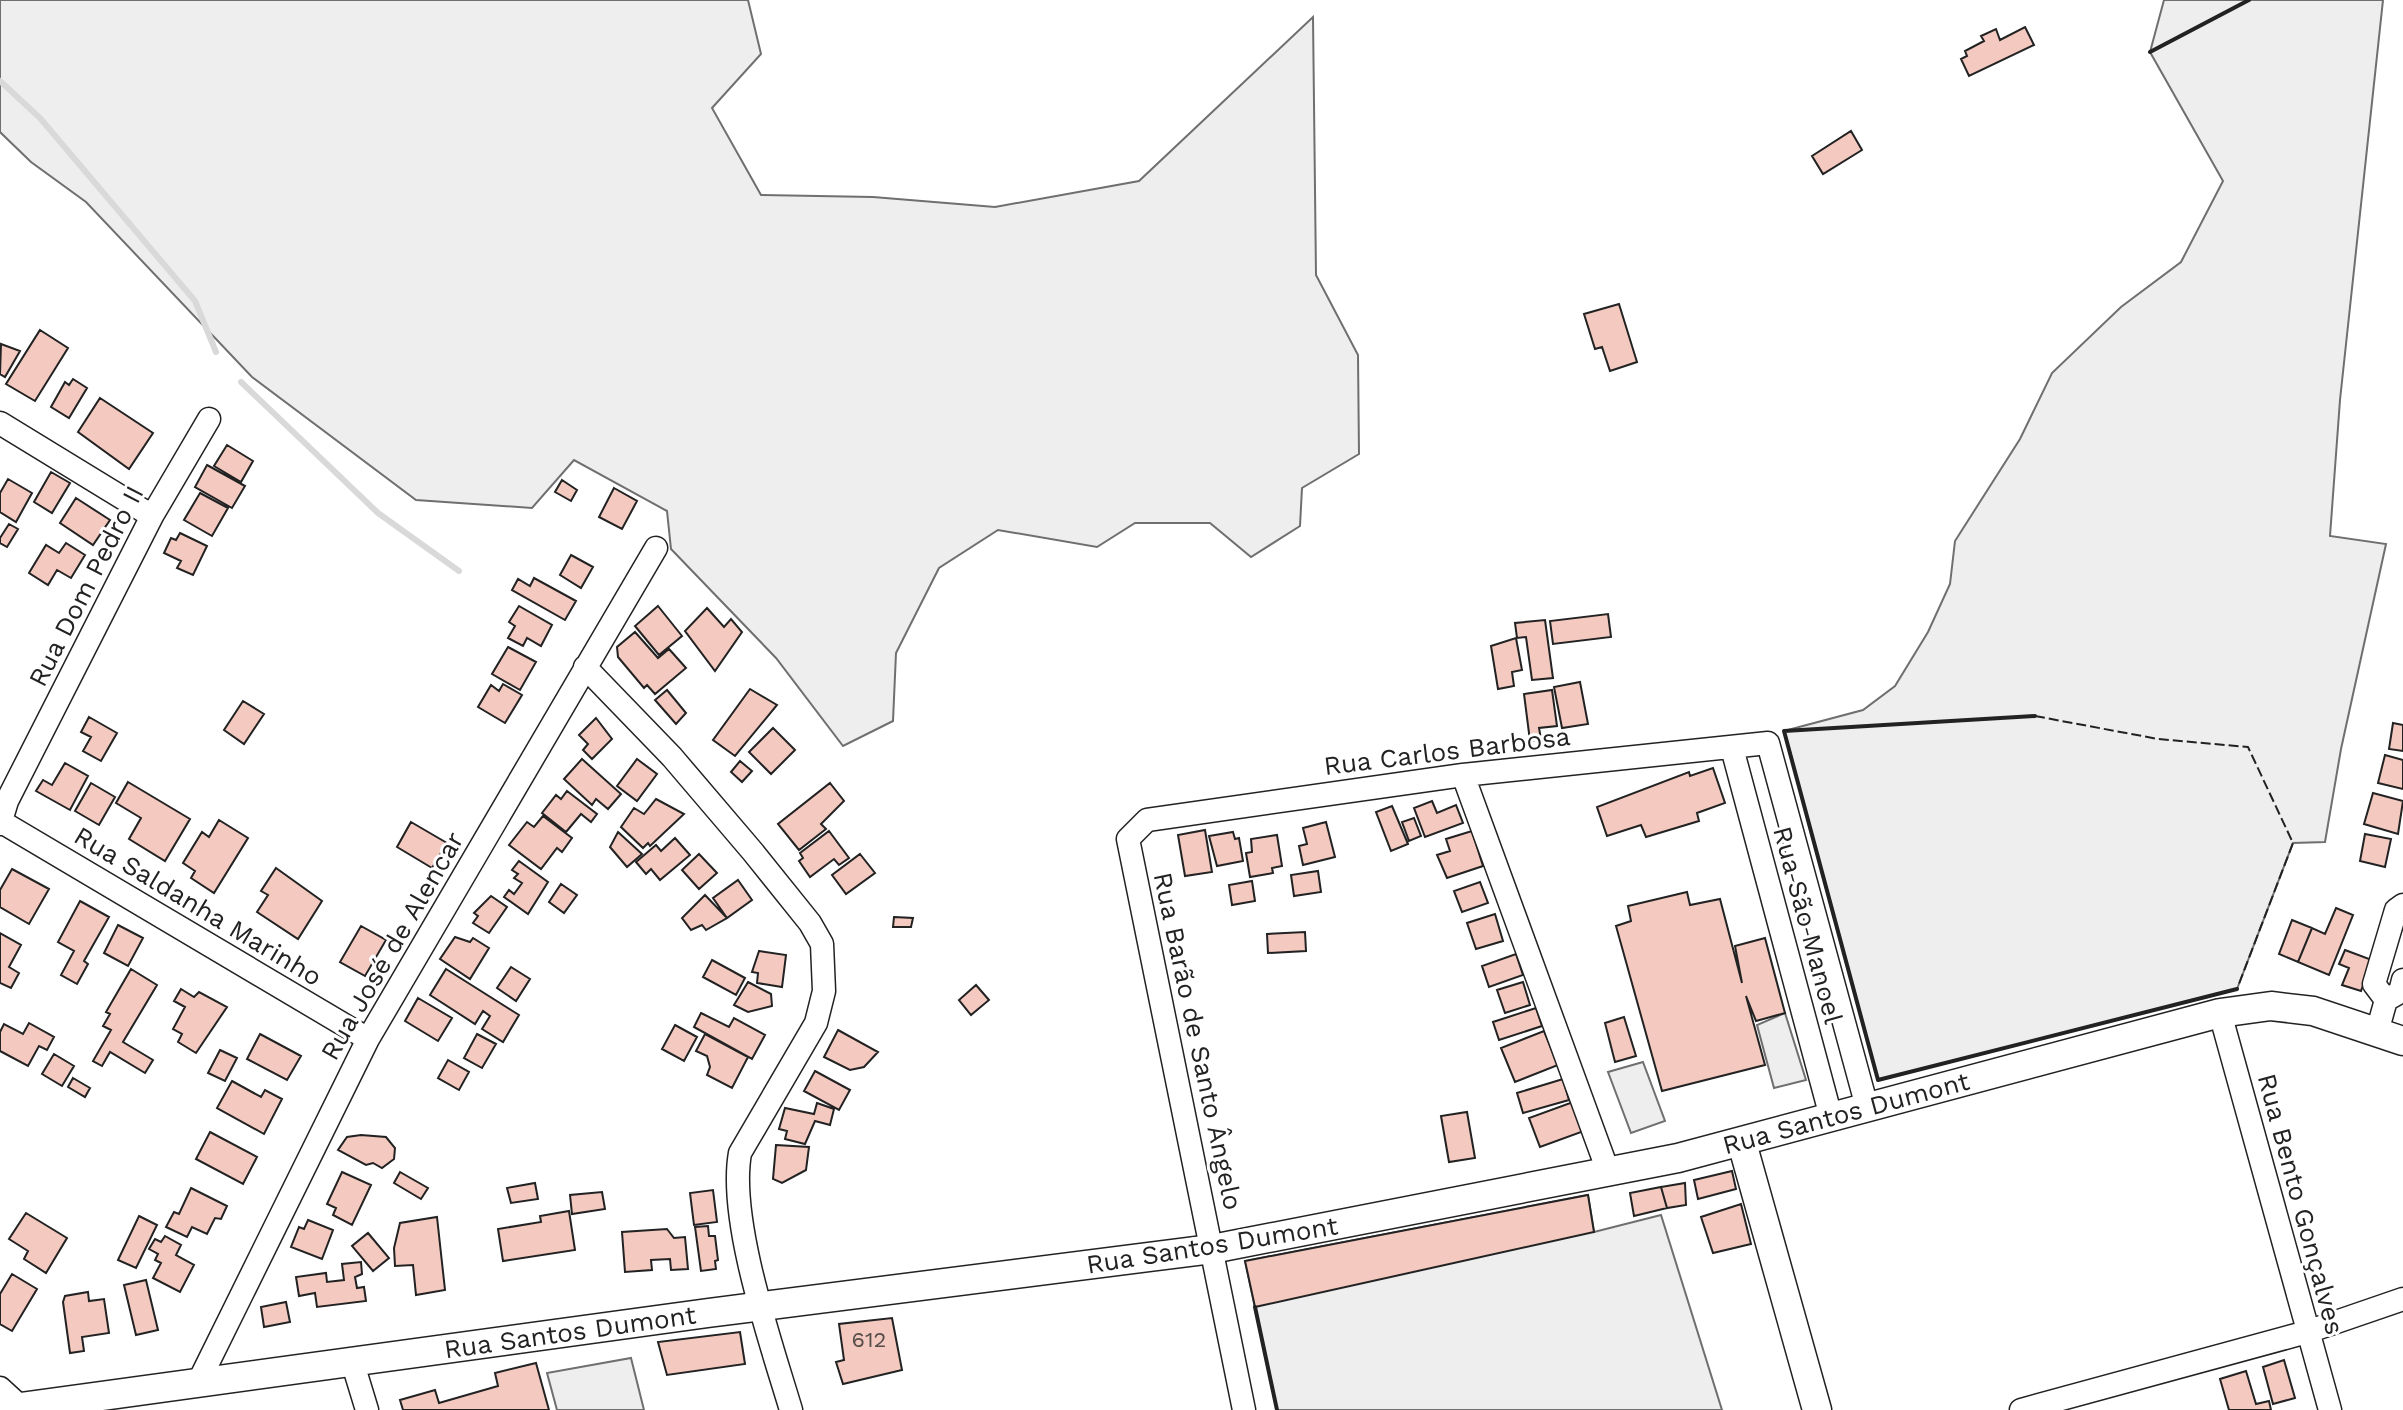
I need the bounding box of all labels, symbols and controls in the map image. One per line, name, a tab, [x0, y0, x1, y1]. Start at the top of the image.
street label: Rua Dom Pedro II	[22, 481, 150, 691]
street label: Rua Carlos Barbosa	[1322, 721, 1572, 781]
street label: Rua Saldanha Marinho	[69, 820, 327, 992]
street label: Rua São Manoel	[1767, 823, 1849, 1027]
street label: Rua José de Alencar	[314, 827, 470, 1065]
street label: Rua Barão de Santo Ângelo	[1148, 869, 1248, 1213]
street label: Rua Santos Dumont	[1719, 1066, 1973, 1160]
street label: Rua Bento Gonçalves	[2252, 1070, 2350, 1338]
street label: Rua Santos Dumont	[1084, 1210, 1340, 1280]
street label: Rua Santos Dumont	[442, 1299, 698, 1365]
house number: 612	[852, 1327, 886, 1352]

